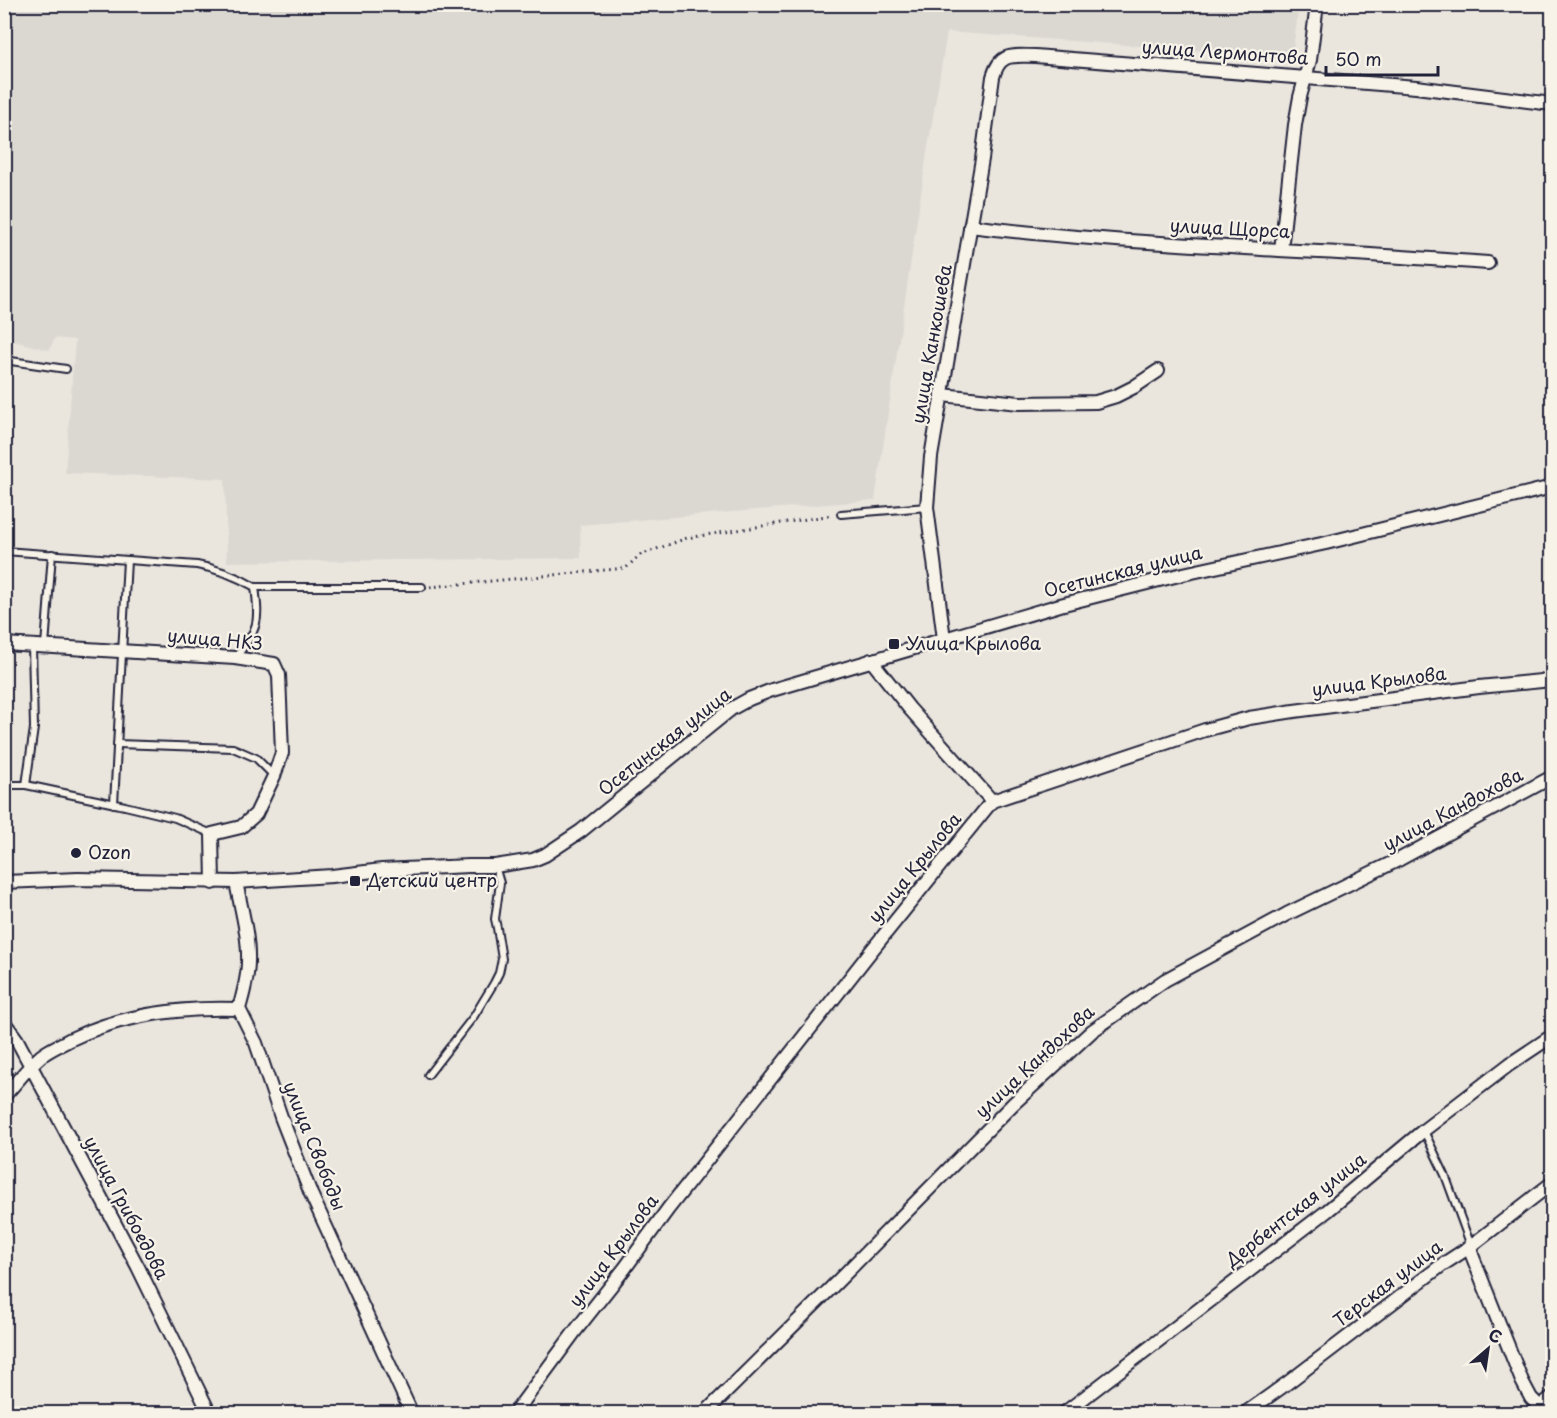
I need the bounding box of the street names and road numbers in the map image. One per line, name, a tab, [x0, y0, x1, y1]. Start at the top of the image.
street label: улица Лермонтова	[1141, 32, 1310, 71]
street label: улица Щорса	[1169, 211, 1292, 244]
street label: улица Канкошева	[903, 261, 958, 425]
street label: Осетинская улица	[1041, 538, 1205, 603]
street label: улица НКЗ	[166, 621, 264, 656]
street label: улица Крылова	[1310, 659, 1448, 702]
street label: Осетинская улица	[592, 680, 737, 801]
street label: улица Кандохова	[1377, 760, 1528, 857]
street label: улица Крылова	[861, 805, 967, 928]
street label: улица Кандохова	[968, 998, 1100, 1124]
street label: улица Свободы	[277, 1077, 354, 1214]
street label: улица Грибоедова	[78, 1131, 177, 1285]
street label: Дербентская улица	[1218, 1145, 1372, 1273]
street label: улица Крылова	[561, 1187, 665, 1312]
street label: Терская улица	[1327, 1232, 1448, 1333]

